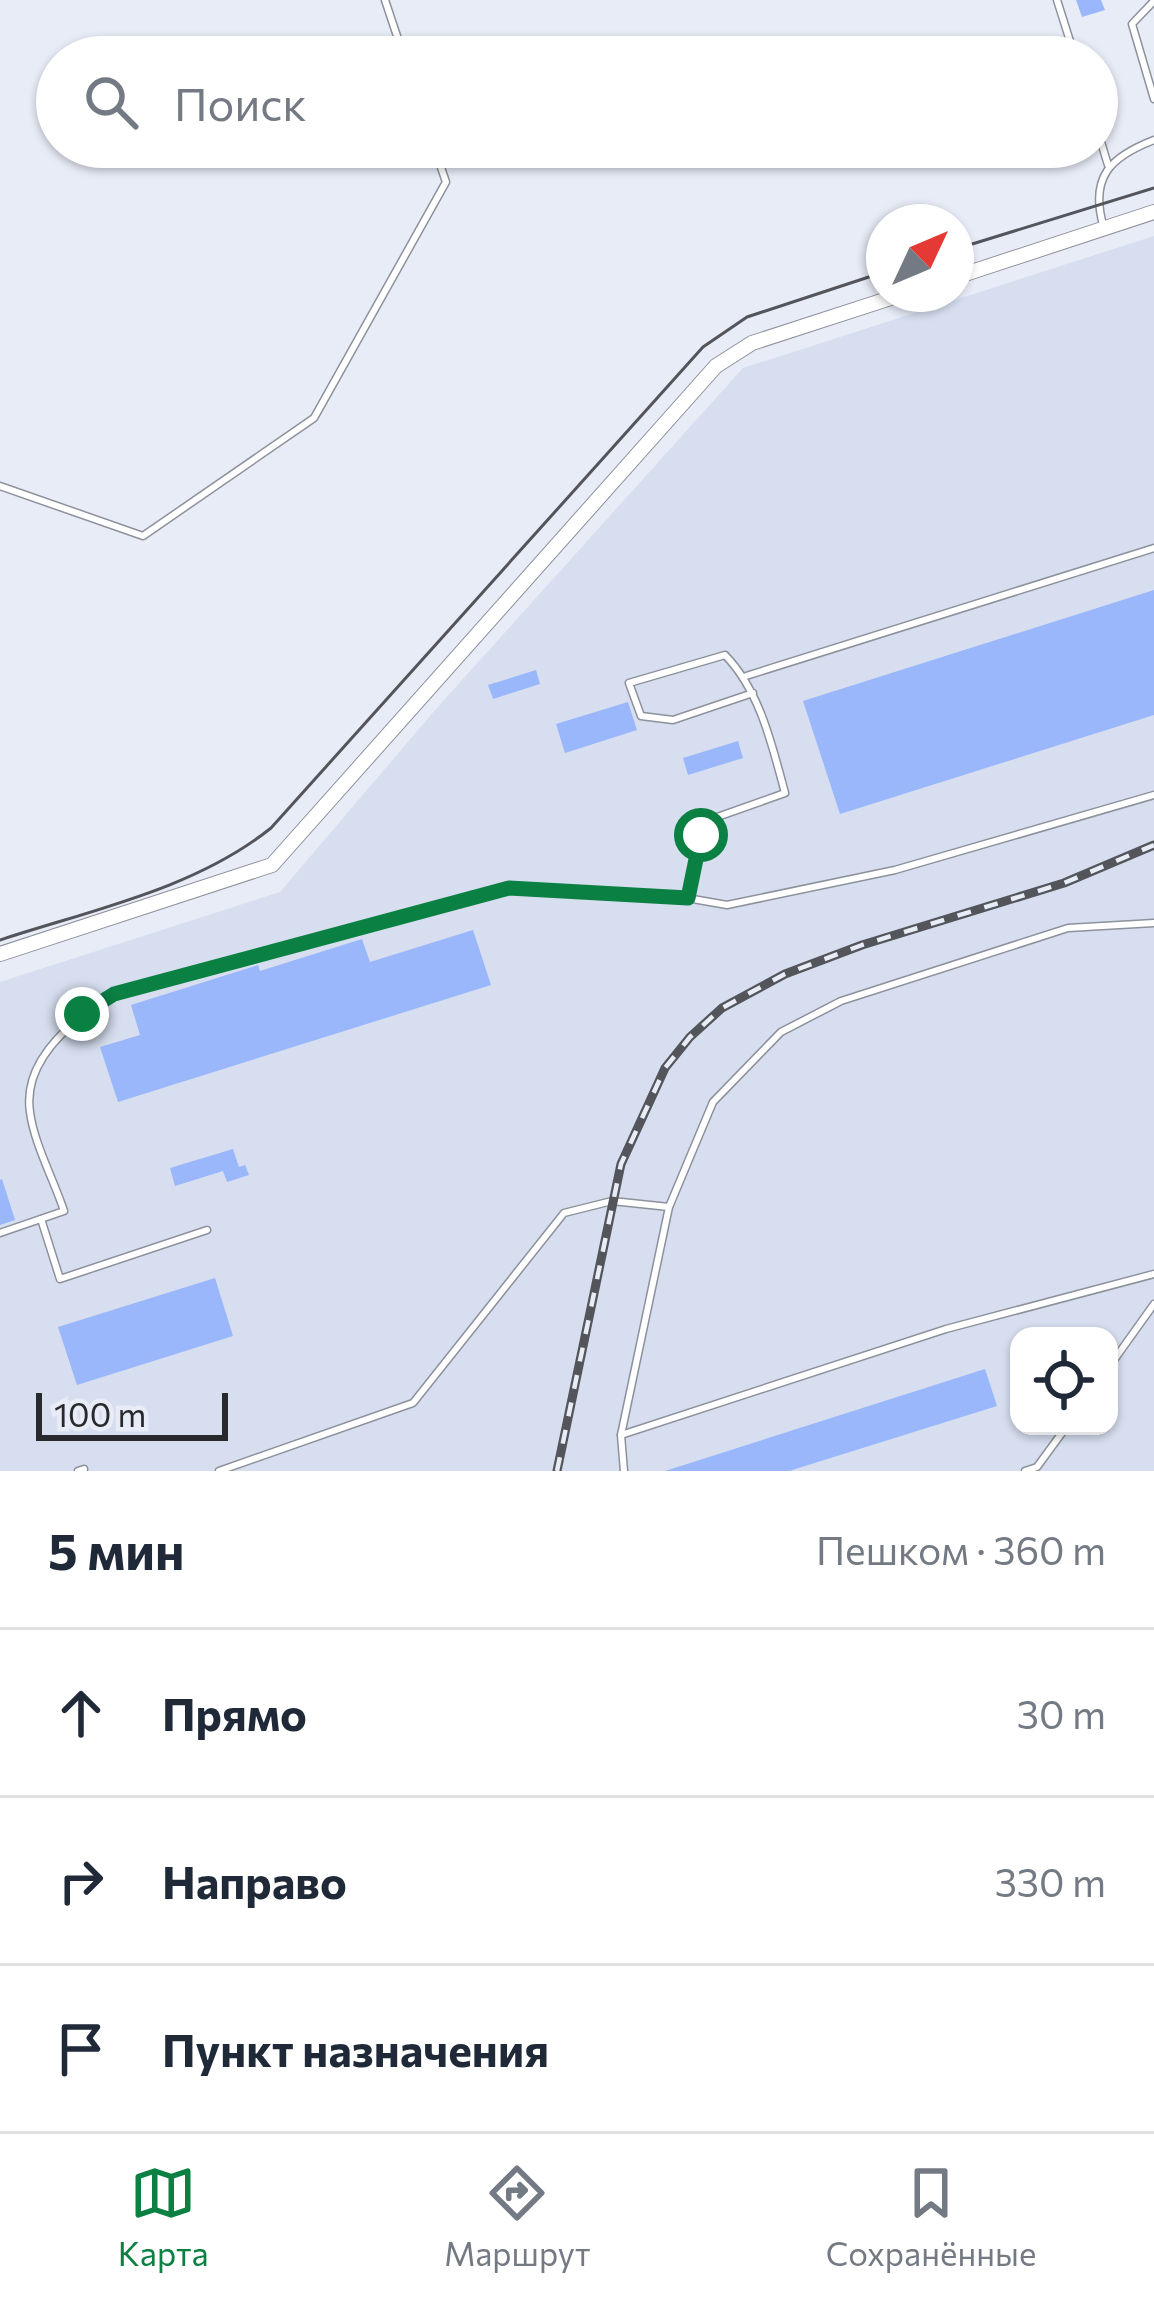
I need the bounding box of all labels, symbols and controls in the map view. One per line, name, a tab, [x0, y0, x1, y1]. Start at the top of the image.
search box	[36, 36, 1118, 168]
icon: search	[78, 69, 144, 135]
text: Поиск	[174, 75, 307, 130]
north arrow	[866, 204, 974, 312]
route start	[674, 808, 728, 862]
route end	[55, 987, 109, 1041]
map controls	[1010, 1327, 1118, 1435]
button: locate	[1010, 1327, 1118, 1435]
scale bar	[36, 1387, 228, 1440]
text: 100 m	[54, 1393, 146, 1434]
text: 5 мин	[48, 1518, 185, 1581]
text: Пешком · 360 m	[816, 1525, 1106, 1573]
icon: ahead	[48, 1680, 114, 1746]
text: Прямо	[162, 1685, 307, 1740]
text: 30 m	[1017, 1689, 1106, 1737]
icon: right	[48, 1848, 114, 1914]
text: Направо	[162, 1853, 347, 1908]
text: 330 m	[995, 1857, 1106, 1905]
icon: arrive	[48, 2016, 114, 2082]
text: Пункт назначения	[162, 2021, 549, 2076]
tab: Карта	[118, 2160, 209, 2273]
tab: Маршрут	[444, 2160, 590, 2273]
tab: Сохранённые	[826, 2160, 1036, 2273]

